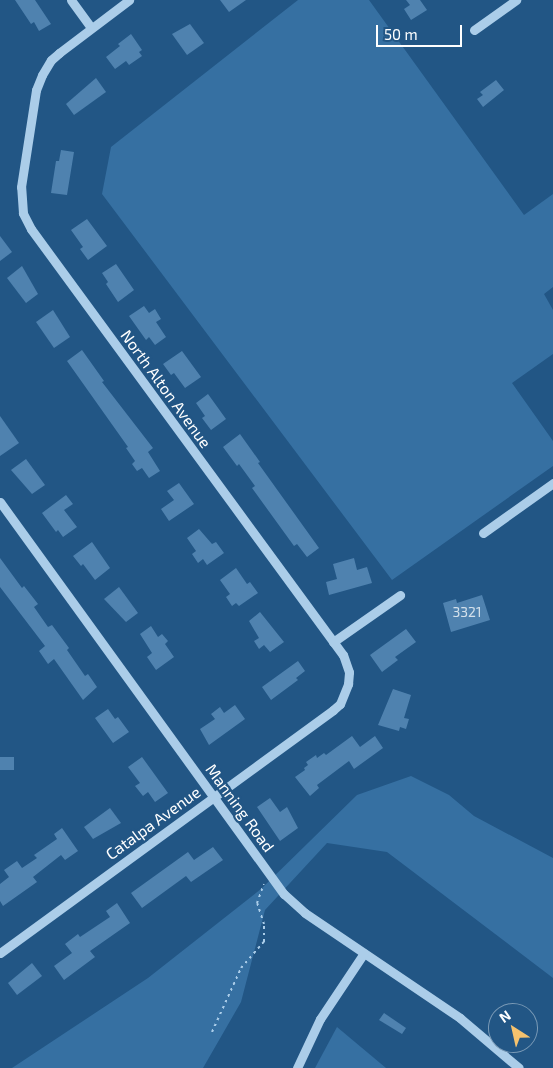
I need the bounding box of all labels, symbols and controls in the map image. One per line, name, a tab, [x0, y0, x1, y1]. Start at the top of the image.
scale bar	[378, 15, 464, 47]
text: 50 m	[384, 25, 418, 43]
street label: North Alton Avenue	[117, 326, 215, 452]
house number: 3321	[452, 604, 482, 620]
street label: Manning Road	[202, 760, 278, 856]
street label: Catalpa Avenue	[102, 782, 204, 864]
north arrow	[488, 1003, 538, 1053]
text: N	[496, 1006, 514, 1026]

